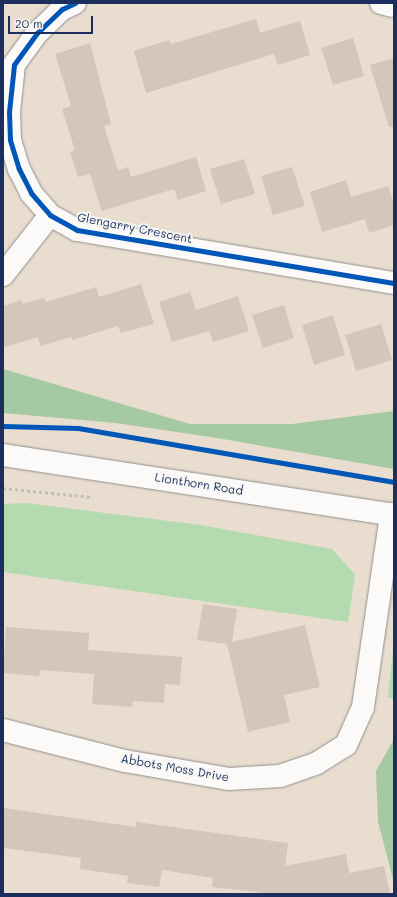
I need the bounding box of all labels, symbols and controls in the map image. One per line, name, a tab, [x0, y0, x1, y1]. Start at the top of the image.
scale bar	[10, 8, 95, 34]
text: 20 m	[15, 15, 43, 31]
street label: Glengarry Crescent	[76, 210, 194, 246]
street label: Lionthorn Road	[154, 470, 244, 498]
street label: Abbots Moss Drive	[120, 751, 230, 785]

